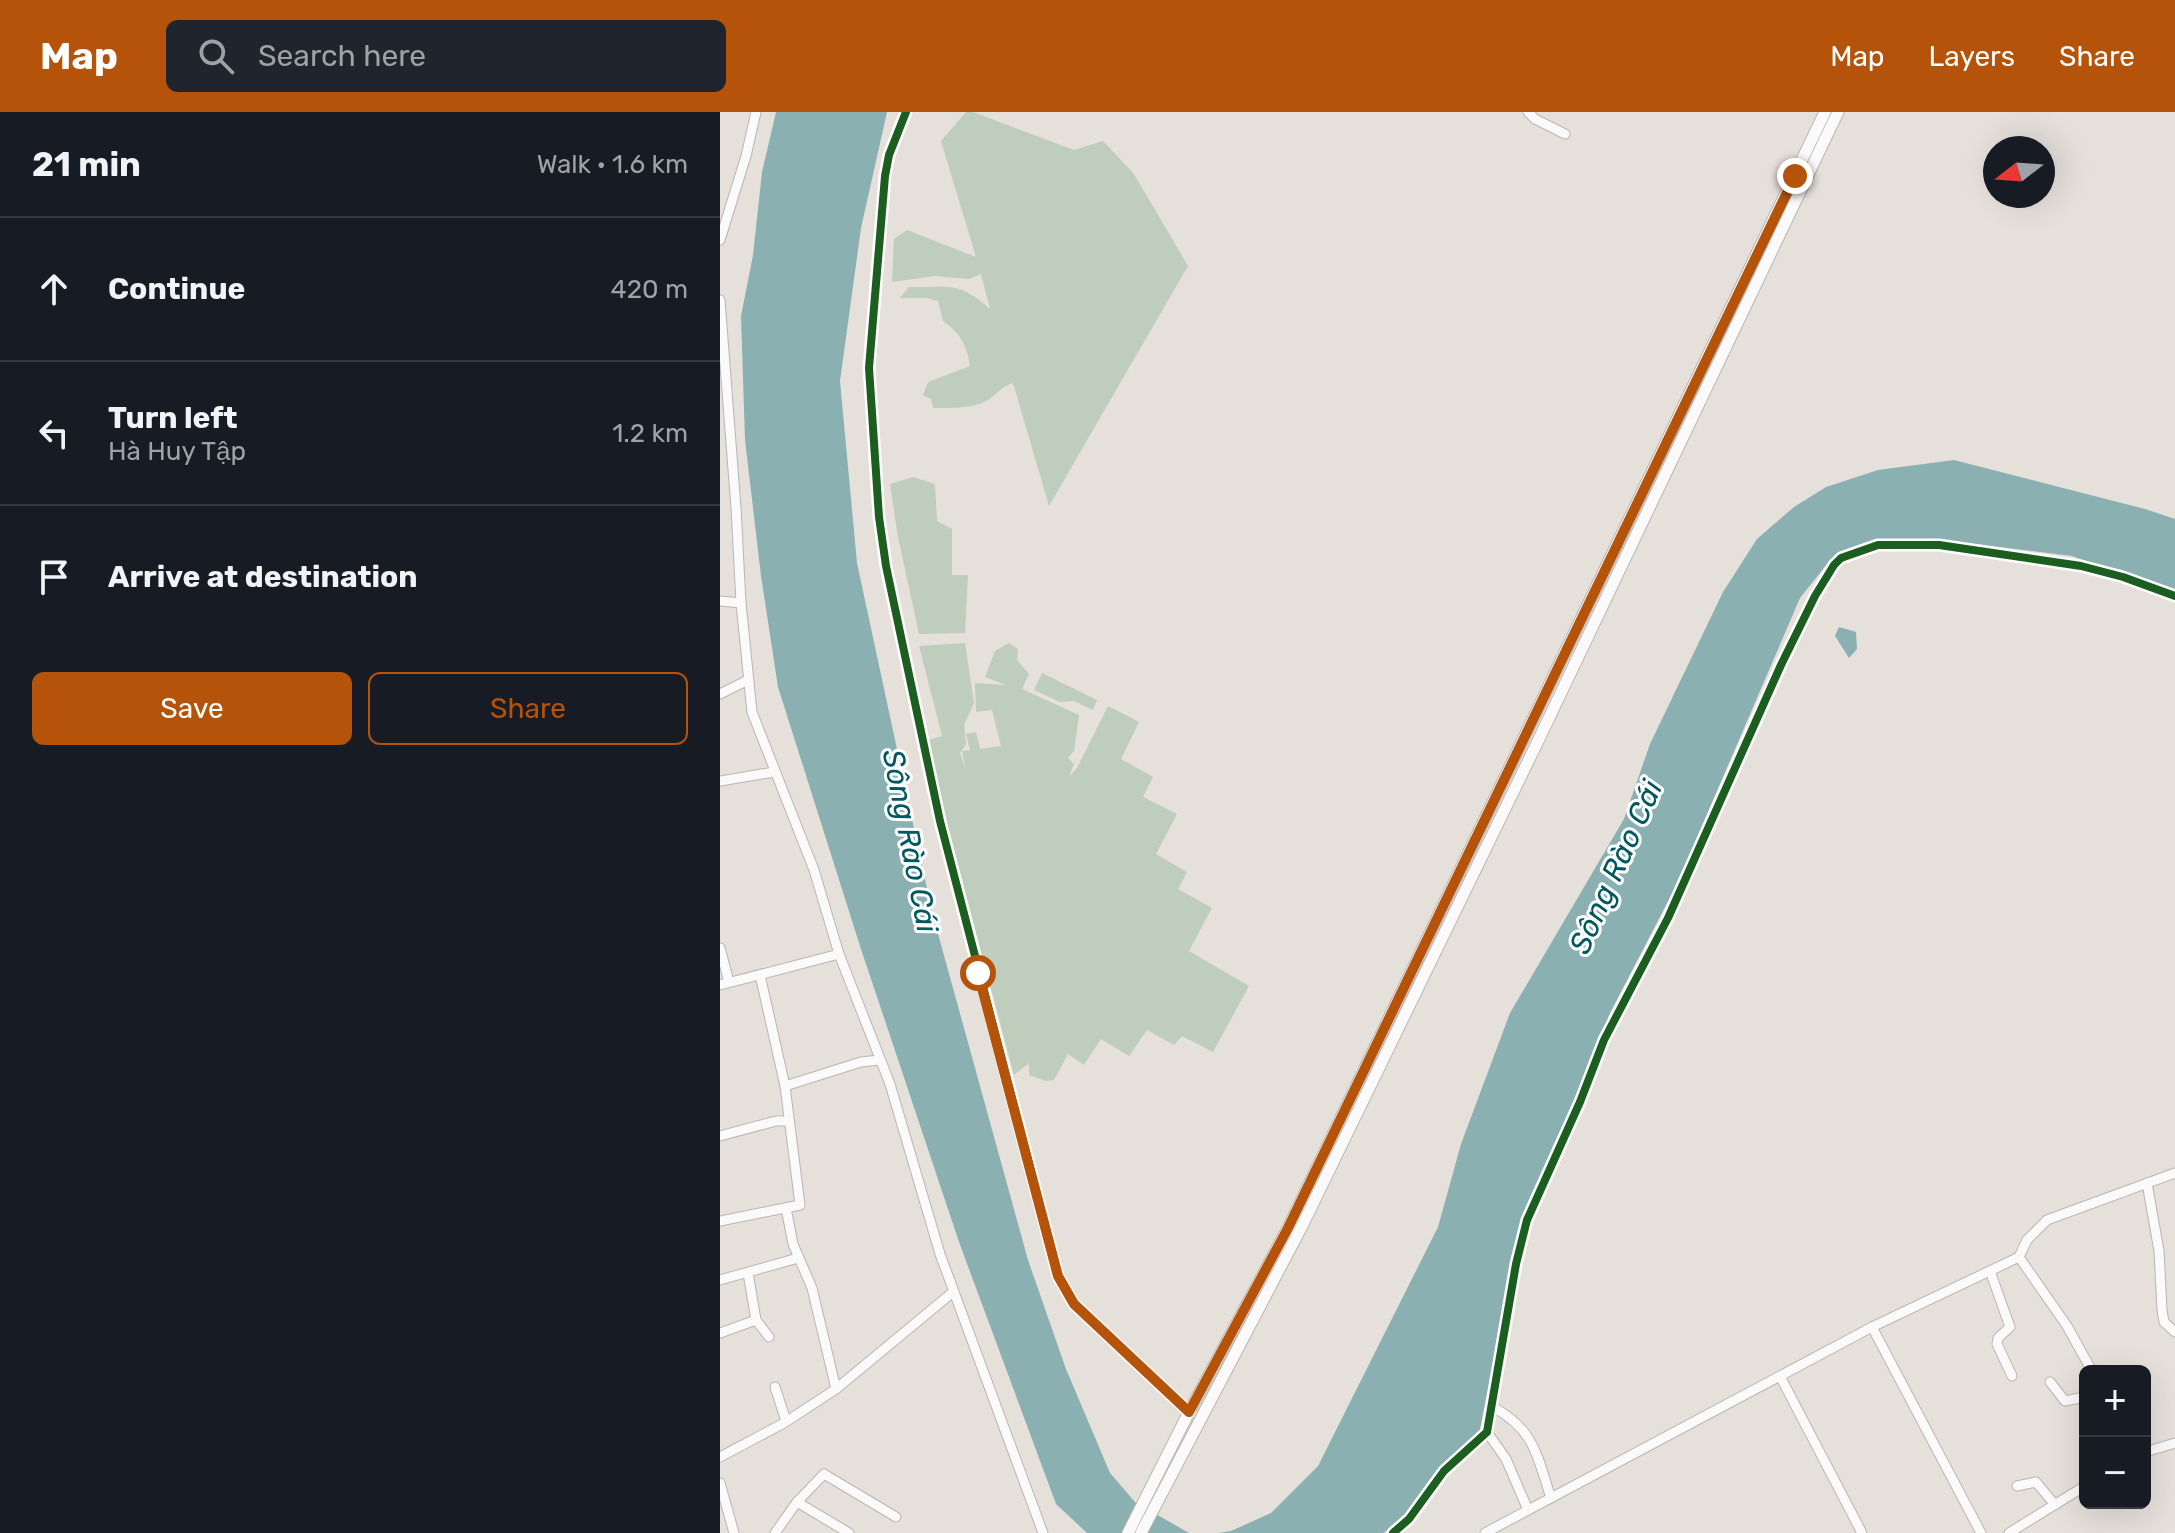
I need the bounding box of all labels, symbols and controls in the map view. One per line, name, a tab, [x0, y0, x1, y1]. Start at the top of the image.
search box	[166, 20, 726, 92]
text: Map	[40, 33, 118, 79]
icon: search	[194, 34, 238, 78]
text: Search here	[258, 38, 426, 74]
text: Map	[1830, 40, 1885, 73]
text: Layers	[1929, 40, 2015, 73]
text: Share	[2059, 40, 2135, 73]
north arrow	[1983, 136, 2055, 208]
text: 21 min	[32, 144, 141, 185]
text: Walk · 1.6 km	[537, 149, 688, 180]
route end	[1777, 158, 1813, 194]
icon: ahead	[32, 267, 76, 311]
text: Continue	[108, 271, 245, 307]
text: 420 m	[611, 274, 688, 305]
text: Turn left	[108, 400, 238, 436]
icon: left	[32, 411, 76, 455]
text: 1.2 km	[612, 418, 688, 449]
text: Hà Huy Tập	[108, 436, 246, 467]
icon: arrive	[32, 555, 76, 599]
text: Arrive at destination	[108, 559, 418, 595]
button: Save	[32, 672, 352, 745]
button: Share	[368, 672, 688, 745]
water label: Sông Rào Cái	[875, 746, 946, 936]
water label: Sông Rào Cái	[1562, 774, 1671, 959]
route start	[960, 955, 996, 991]
map controls	[2079, 1365, 2151, 1509]
button: +	[2079, 1365, 2151, 1437]
button: −	[2079, 1437, 2151, 1509]

